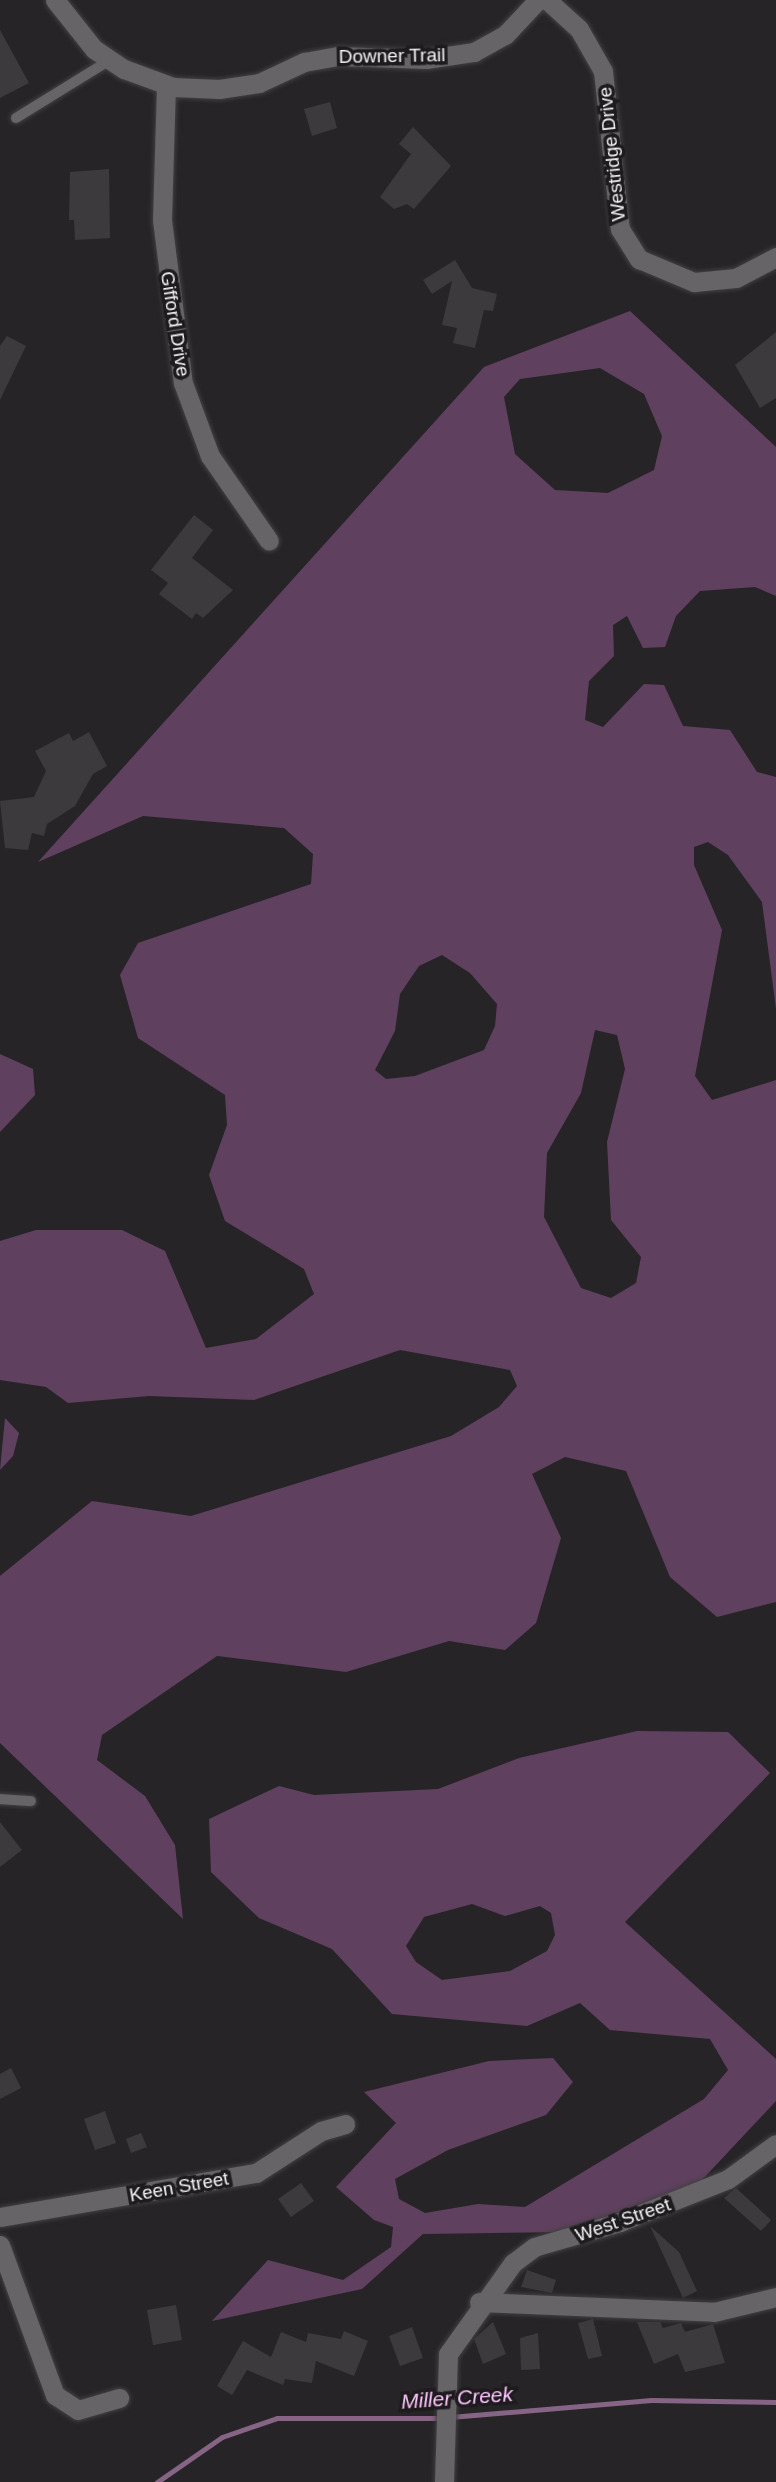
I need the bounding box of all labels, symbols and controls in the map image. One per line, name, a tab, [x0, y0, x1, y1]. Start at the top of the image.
street label: Downer Trail	[338, 44, 446, 68]
street label: Westridge Drive	[594, 86, 630, 222]
street label: Gifford Drive	[155, 270, 195, 378]
street label: Keen Street	[128, 2167, 230, 2207]
street label: West Street	[573, 2193, 673, 2247]
water label: Miller Creek	[400, 2382, 514, 2414]

